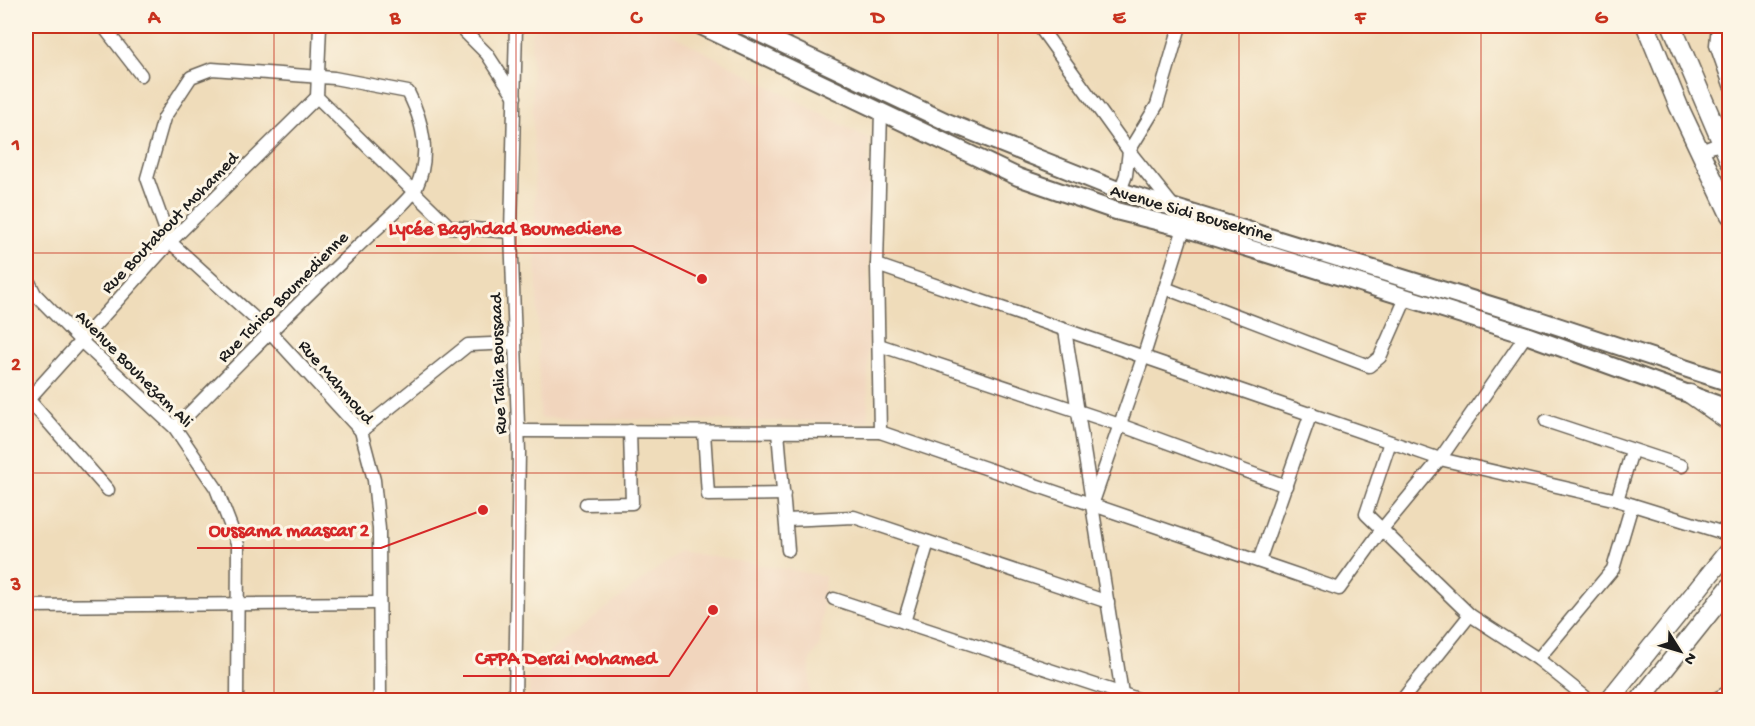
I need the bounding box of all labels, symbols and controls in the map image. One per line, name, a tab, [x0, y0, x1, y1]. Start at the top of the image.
text: A	[147, 8, 162, 31]
text: B	[389, 8, 401, 31]
text: C	[630, 8, 644, 31]
text: D	[869, 8, 885, 31]
text: E	[1113, 8, 1127, 31]
text: F	[1354, 8, 1367, 31]
text: G	[1595, 8, 1609, 31]
text: 1	[11, 135, 20, 158]
street label: Rue Boutabout Mohamed	[98, 148, 245, 299]
street label: Avenue Sidi Bousekrine	[1107, 181, 1276, 248]
callout: Lycée Baghdad Boumediene	[376, 208, 633, 246]
text: Lycée Baghdad Boumediene	[389, 219, 622, 242]
street label: Rue Tchico Boumedienne	[214, 227, 354, 368]
street label: Rue Talia Boussaad	[486, 292, 512, 435]
street label: Avenue Bouhezam Ali	[70, 307, 197, 433]
street label: Rue Mahmoud	[293, 336, 378, 430]
text: 2	[11, 355, 21, 378]
callout: Oussama maascar 2	[197, 510, 381, 548]
text: Oussama maascar 2	[209, 521, 369, 544]
text: 3	[10, 575, 21, 598]
north arrow	[1650, 621, 1710, 681]
callout: CFPA Derai Mohamed	[463, 638, 669, 676]
text: N	[1678, 648, 1700, 668]
text: CFPA Derai Mohamed	[474, 649, 659, 672]

